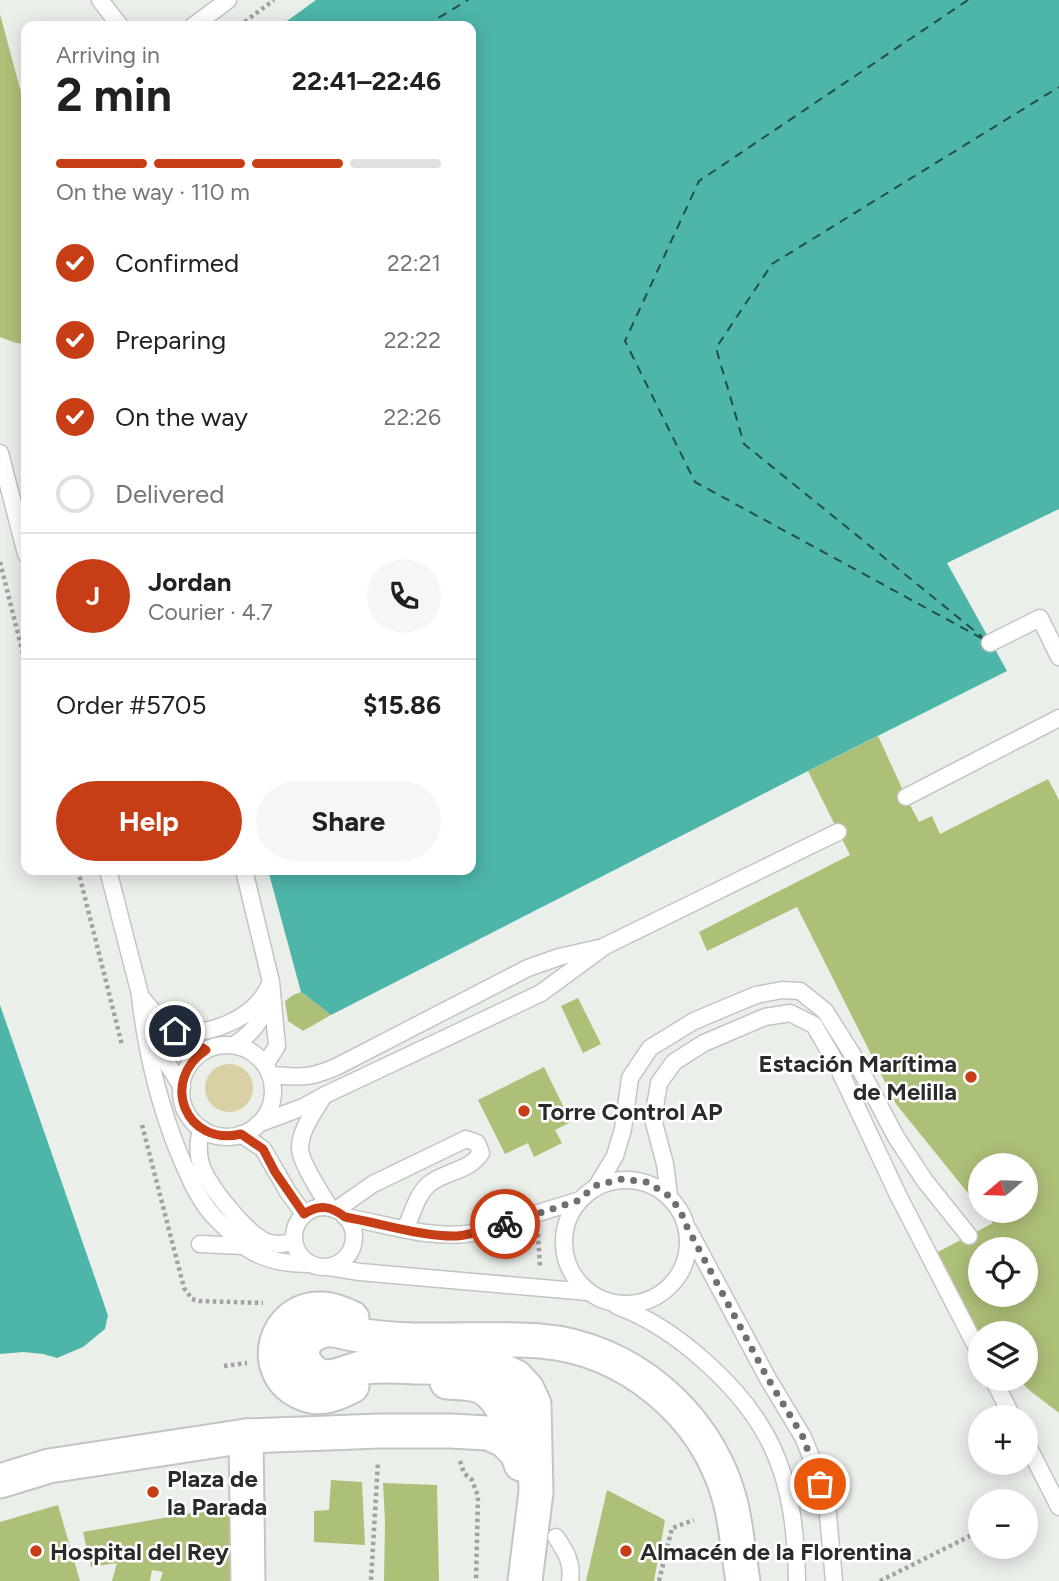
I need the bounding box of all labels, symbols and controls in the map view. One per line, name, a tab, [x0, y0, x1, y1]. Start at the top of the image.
text: Arriving in	[56, 41, 160, 69]
text: 22:41–22:46	[292, 65, 441, 97]
text: 2 min	[56, 67, 172, 123]
text: On the way · 110 m	[56, 178, 250, 206]
icon: check	[56, 244, 94, 282]
text: Confirmed	[115, 247, 239, 279]
text: 22:21	[387, 249, 441, 277]
icon: check	[56, 321, 94, 359]
text: Preparing	[115, 324, 226, 356]
text: 22:22	[384, 326, 441, 354]
icon: check	[56, 398, 94, 436]
text: On the way	[115, 401, 248, 433]
text: 22:26	[384, 403, 441, 431]
text: Delivered	[115, 478, 224, 510]
button: phone	[367, 559, 441, 633]
text: Jordan	[148, 566, 231, 598]
text: J	[86, 580, 100, 612]
text: Courier · 4.7	[148, 598, 273, 626]
text: Order #5705	[56, 689, 207, 721]
text: $15.86	[363, 689, 441, 721]
button: Help	[56, 781, 242, 861]
button: Share	[256, 781, 441, 861]
pin	[145, 1001, 205, 1061]
icon: home	[156, 1012, 194, 1050]
place label: Estación Marítima de Melilla	[758, 1049, 957, 1106]
marker: Estación Marítima de Melilla	[963, 1069, 979, 1085]
place label: Torre Control AP	[538, 1097, 723, 1126]
marker: Torre Control AP	[516, 1103, 532, 1119]
north arrow	[968, 1153, 1038, 1223]
map controls	[968, 1153, 1038, 1559]
courier	[470, 1189, 540, 1259]
icon: bike	[486, 1205, 524, 1243]
button: locate	[968, 1237, 1038, 1307]
button: layers	[968, 1321, 1038, 1391]
button: +	[968, 1405, 1038, 1475]
pin	[790, 1454, 850, 1514]
place label: Plaza de la Parada	[167, 1464, 267, 1521]
icon: bag	[801, 1465, 839, 1503]
marker: Plaza de la Parada	[145, 1484, 161, 1500]
button: −	[968, 1489, 1038, 1559]
place label: Hospital del Rey	[50, 1537, 229, 1566]
place label: Almacén de la Florentina	[640, 1537, 912, 1566]
marker: Hospital del Rey	[28, 1543, 44, 1559]
marker: Almacén de la Florentina	[618, 1543, 634, 1559]

